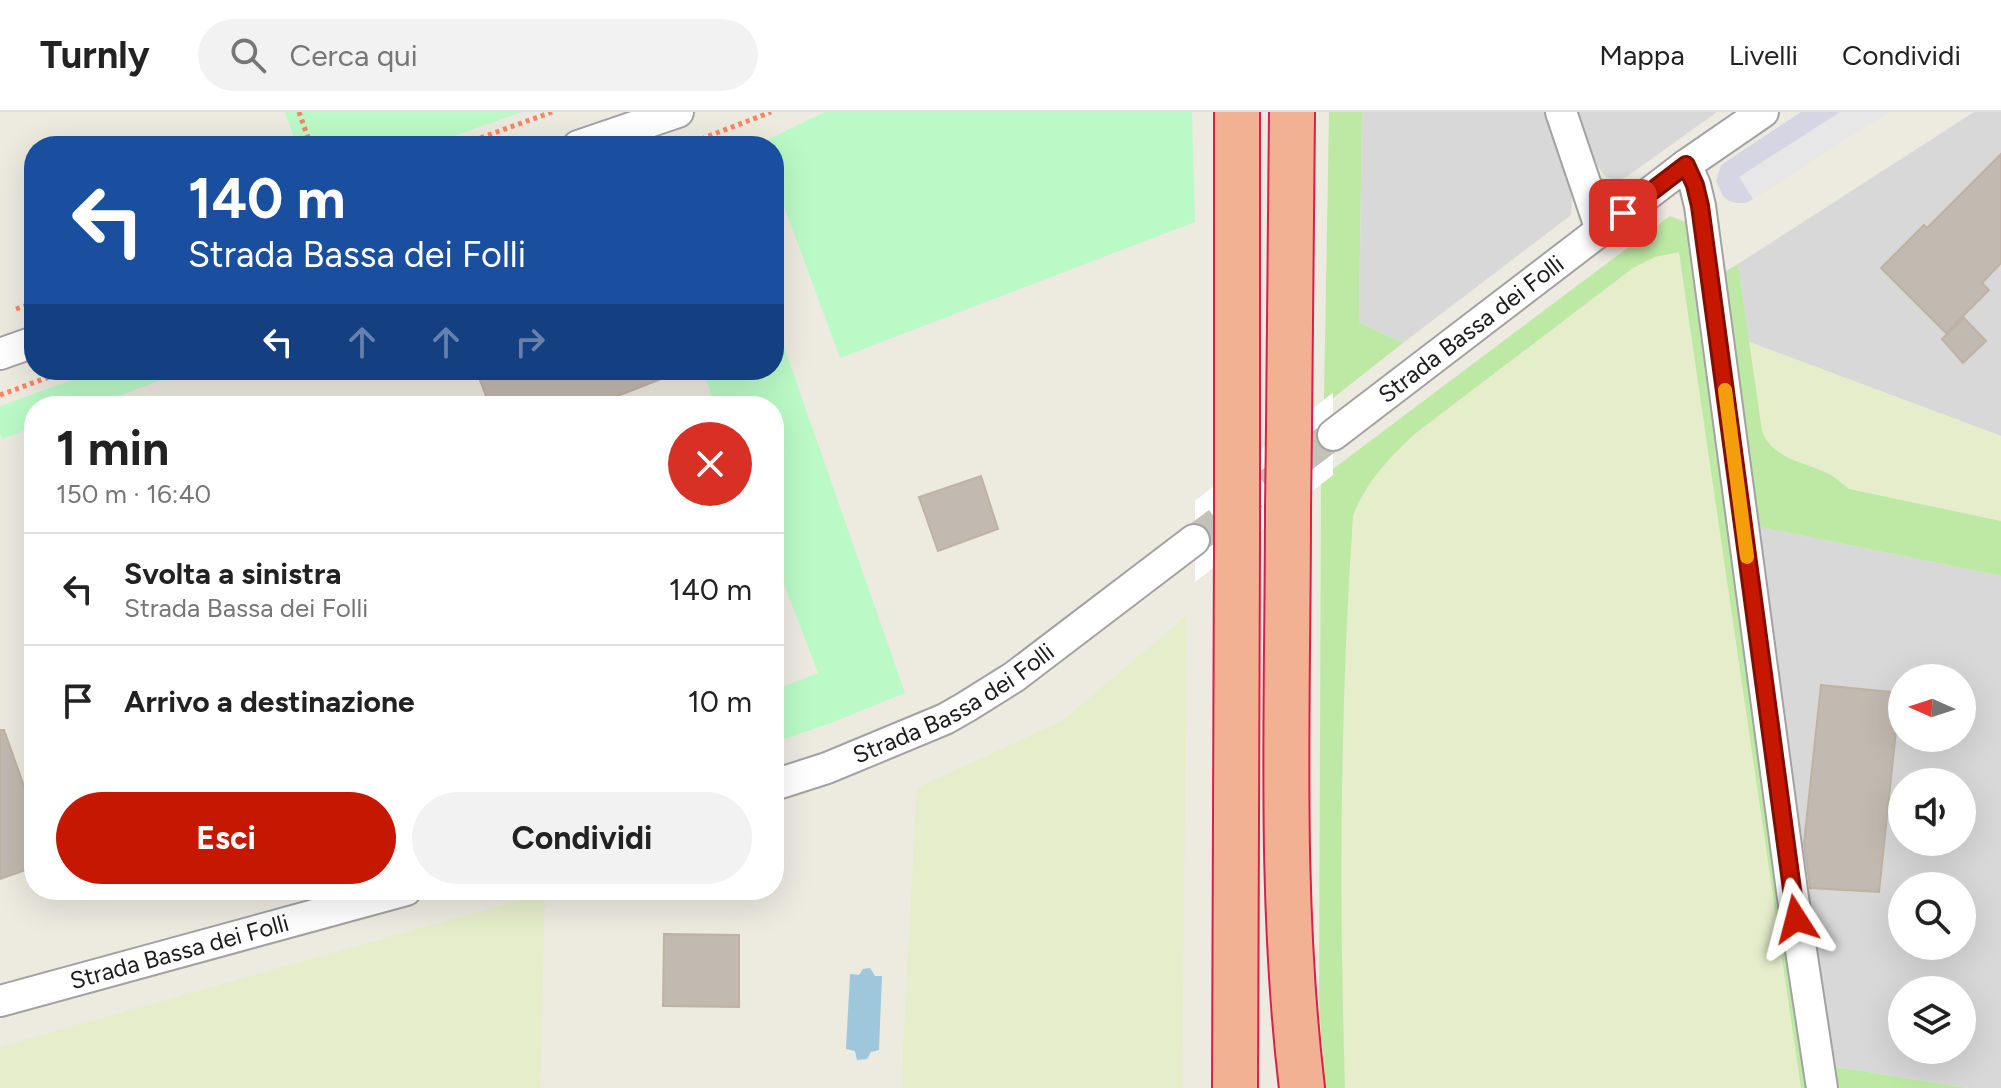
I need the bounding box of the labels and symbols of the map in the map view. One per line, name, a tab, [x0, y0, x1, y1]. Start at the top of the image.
pin	[1589, 179, 1657, 247]
street label: Strada Bassa dei Folli	[1372, 249, 1569, 409]
street label: Strada Bassa dei Folli	[849, 637, 1060, 770]
north arrow	[1888, 664, 1976, 752]
position arrow	[1754, 877, 1838, 961]
street label: Strada Bassa dei Folli	[67, 908, 292, 995]

